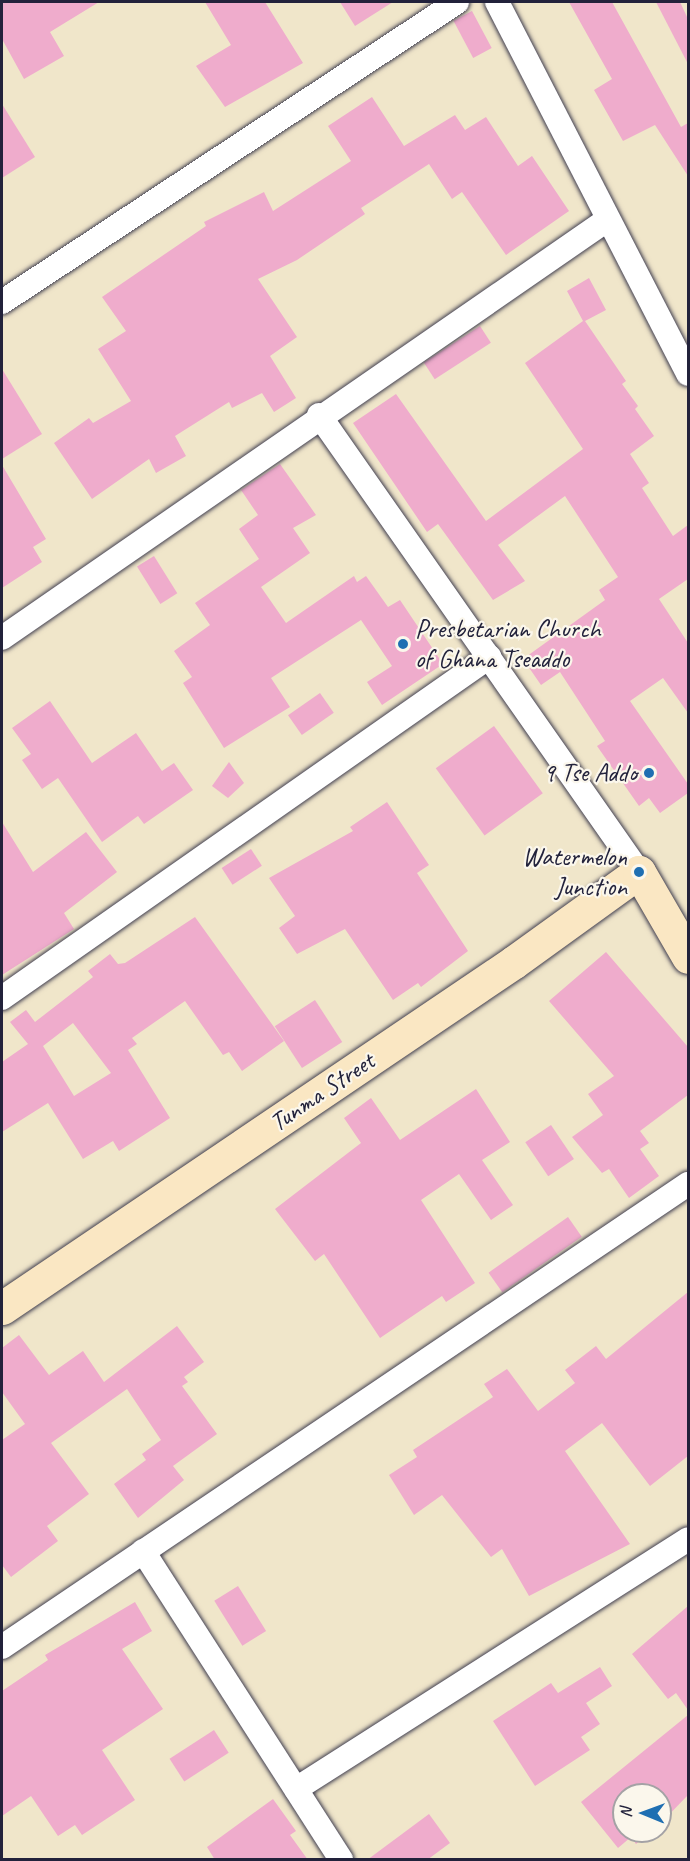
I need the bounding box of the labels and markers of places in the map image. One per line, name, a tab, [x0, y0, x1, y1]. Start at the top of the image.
place label: Presbetarian Church of Ghana Tseaddo	[415, 613, 600, 674]
marker: Presbetarian Church of Ghana Tseaddo	[396, 637, 410, 651]
place label: 9 Tse Addo	[543, 757, 637, 789]
marker: 9 Tse Addo	[642, 766, 656, 780]
place label: Watermelon Junction	[522, 841, 627, 903]
marker: Watermelon Junction	[632, 865, 646, 879]

